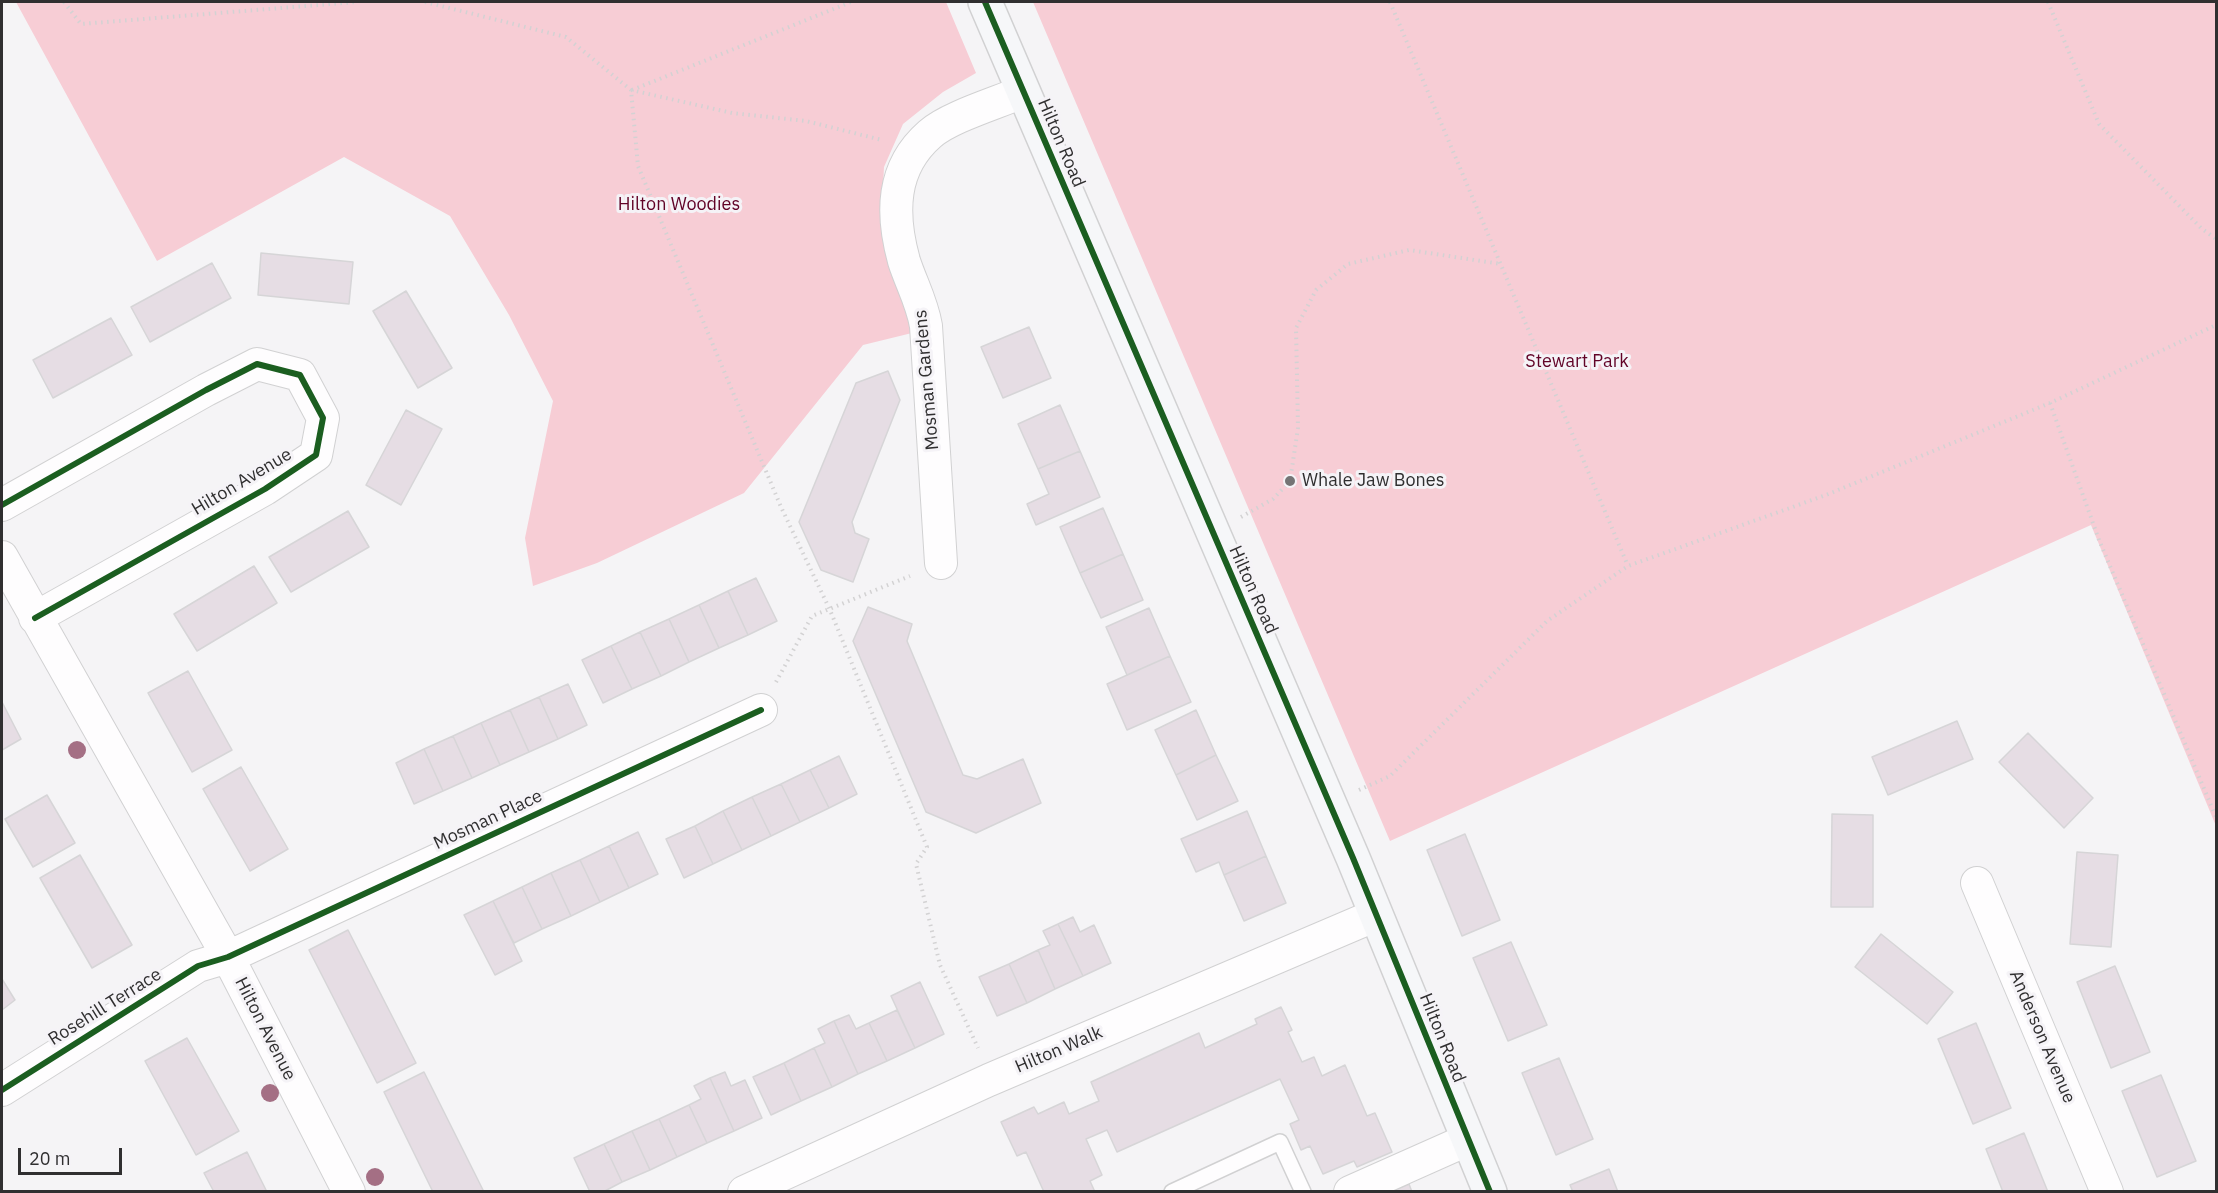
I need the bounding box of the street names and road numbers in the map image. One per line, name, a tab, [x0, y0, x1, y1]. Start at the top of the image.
street label: Hilton Road	[1033, 95, 1089, 191]
street label: Mosman Gardens	[910, 309, 944, 451]
street label: Hilton Avenue	[188, 444, 296, 520]
street label: Hilton Road	[1224, 543, 1282, 637]
street label: Mosman Place	[430, 785, 546, 855]
street label: Rosehill Terrace	[44, 964, 166, 1050]
street label: Anderson Avenue	[2004, 967, 2080, 1107]
street label: Hilton Avenue	[230, 974, 300, 1084]
street label: Hilton Road	[1414, 990, 1470, 1086]
street label: Hilton Walk	[1012, 1022, 1106, 1078]

